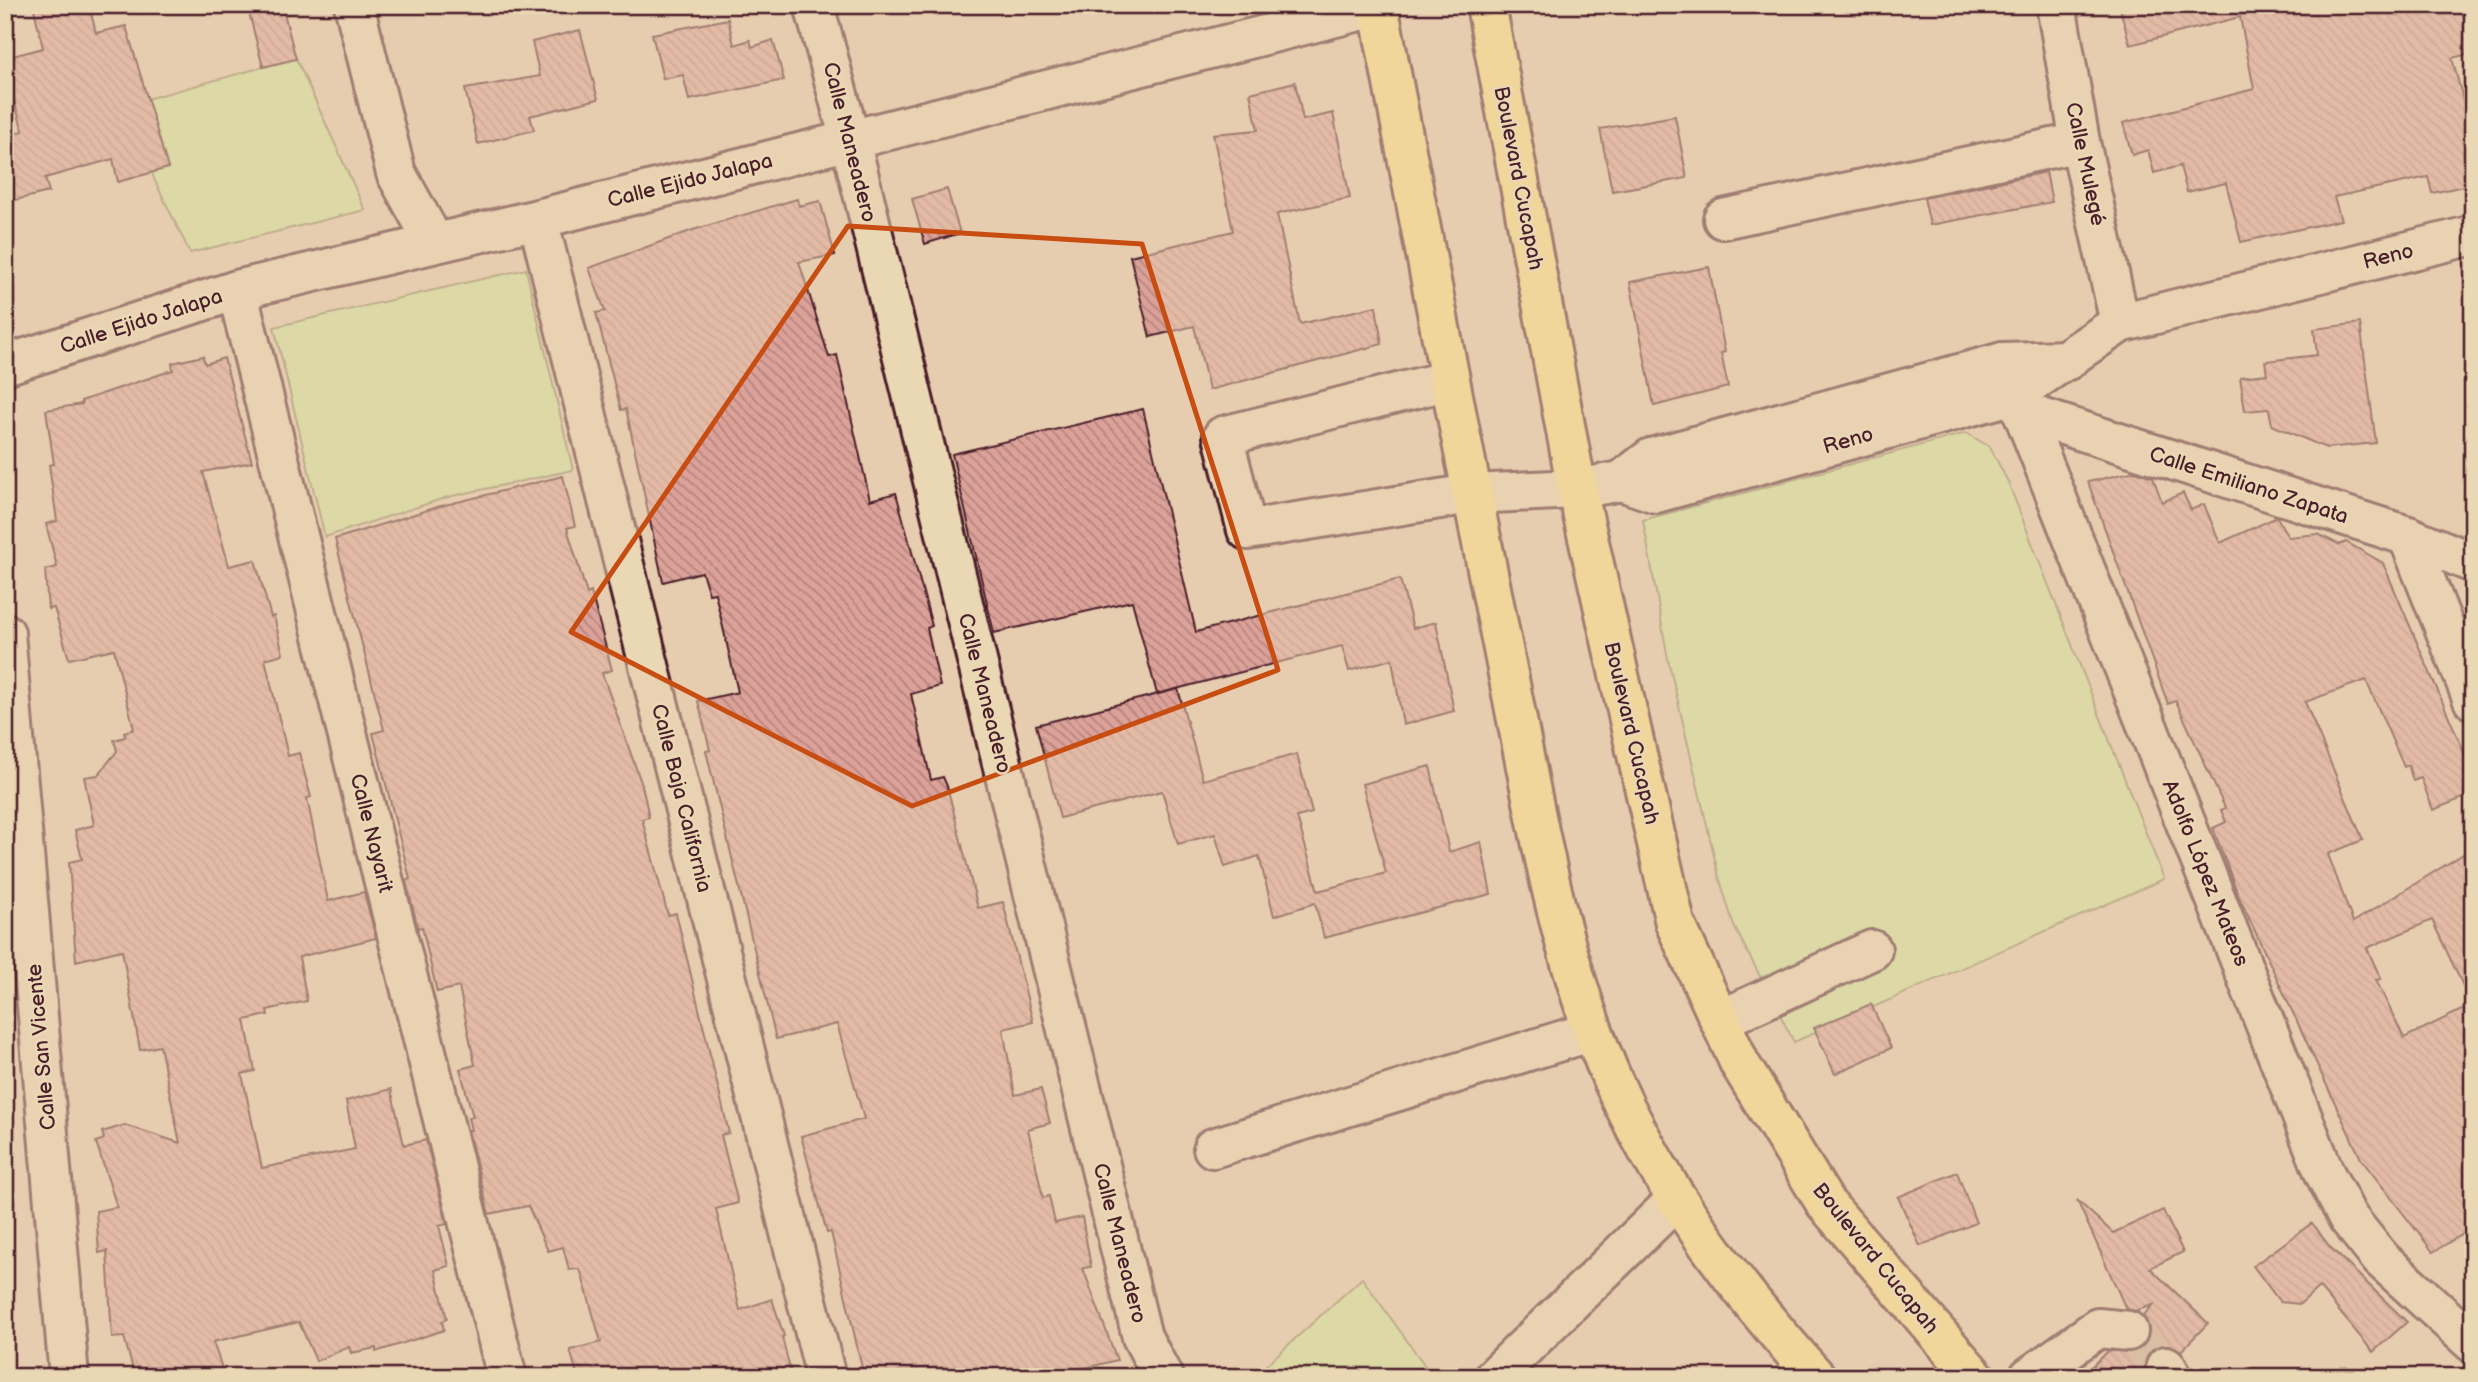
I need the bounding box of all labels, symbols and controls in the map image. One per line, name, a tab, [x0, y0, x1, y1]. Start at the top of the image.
street label: Calle Maneadero	[818, 60, 881, 225]
street label: Boulevard Cucapah	[1488, 84, 1549, 272]
street label: Calle Mulegé	[2060, 100, 2111, 229]
street label: Calle Ejido Jalapa	[605, 148, 775, 213]
street label: Reno	[2360, 238, 2416, 275]
street label: Calle Ejido Jalapa	[57, 283, 226, 360]
street label: Reno	[1820, 421, 1876, 460]
street label: Calle Emiliano Zapata	[2146, 441, 2351, 529]
street label: Calle Maneadero	[953, 611, 1016, 776]
street label: Boulevard Cucapah	[1598, 639, 1665, 827]
street label: Calle Baja California	[646, 701, 717, 895]
street label: Calle Nayarit	[345, 771, 398, 896]
street label: Adolfo López Mateos	[2157, 776, 2254, 970]
street label: Calle San Vicente	[22, 963, 61, 1131]
street label: Calle Maneadero	[1088, 1161, 1151, 1326]
street label: Boulevard Cucapah	[1807, 1178, 1944, 1339]

